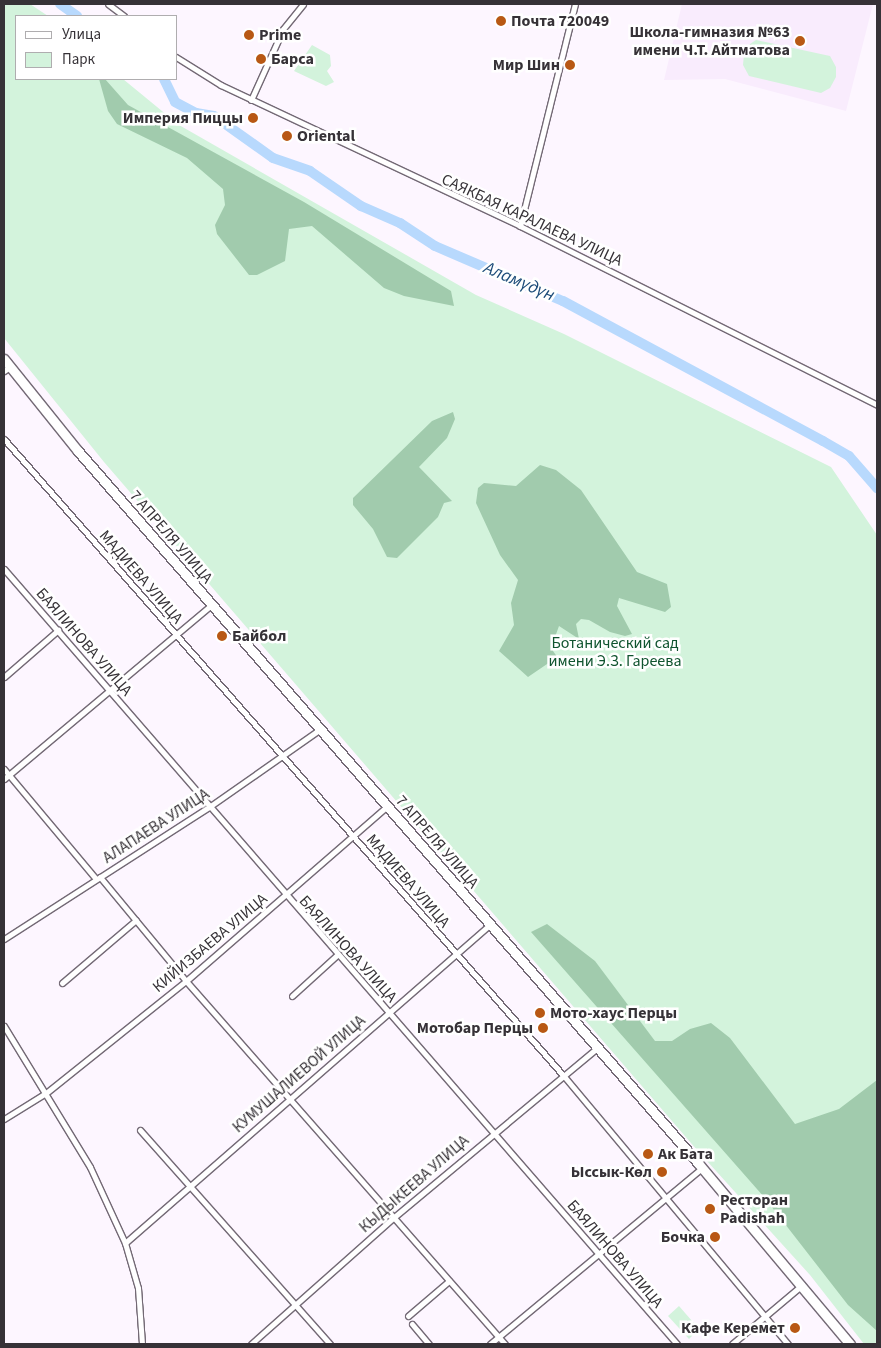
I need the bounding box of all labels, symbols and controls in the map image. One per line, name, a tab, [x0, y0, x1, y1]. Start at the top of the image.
place label: Почта 720049	[511, 11, 609, 31]
legend	[15, 15, 178, 80]
marker: Почта 720049	[495, 15, 507, 27]
place label: Школа-гимназия №63 имени Ч.Т. Айтматова	[629, 22, 790, 60]
text: Улица	[62, 24, 101, 45]
place label: Prime	[259, 25, 301, 45]
marker: Prime	[243, 29, 255, 41]
marker: Школа-гимназия №63 имени Ч.Т. Айтматова	[794, 35, 806, 47]
text: Парк	[62, 49, 95, 70]
place label: Барса	[271, 49, 314, 69]
marker: Барса	[255, 53, 267, 65]
place label: Мир Шин	[493, 55, 560, 75]
marker: Мир Шин	[564, 59, 576, 71]
place label: Империя Пиццы	[123, 108, 243, 128]
marker: Империя Пиццы	[247, 112, 259, 124]
place label: Oriental	[297, 126, 355, 146]
marker: Oriental	[281, 130, 293, 142]
street label: САЯКБАЯ КАРАЛАЕВА УЛИЦА	[439, 170, 625, 270]
water label: Аламүдүн	[480, 257, 558, 307]
street label: 7 АПРЕЛЯ УЛИЦА	[125, 487, 217, 587]
street label: МАДИЕВА УЛИЦА	[95, 526, 187, 628]
street label: БАЯЛИНОВА УЛИЦА	[32, 584, 136, 700]
place label: Байбол	[232, 626, 286, 646]
marker: Байбол	[216, 630, 228, 642]
park label: Ботанический сад имени Э.З. Гареева	[549, 633, 681, 671]
street label: АЛАПАЕВА УЛИЦА	[99, 784, 213, 868]
street label: 7 АПРЕЛЯ УЛИЦА	[391, 792, 483, 892]
street label: МАДИЕВА УЛИЦА	[362, 830, 454, 932]
street label: КИЙИЗБАЕВА УЛИЦА	[149, 889, 271, 997]
street label: БАЯЛИНОВА УЛИЦА	[295, 892, 401, 1006]
place label: Мото-хаус Перцы	[550, 1003, 677, 1023]
marker: Мото-хаус Перцы	[534, 1007, 546, 1019]
street label: КУМУШАЛИЕВОЙ УЛИЦА	[229, 1011, 369, 1137]
place label: Мотобар Перцы	[417, 1018, 533, 1038]
marker: Мотобар Перцы	[537, 1022, 549, 1034]
street label: КЫДЫКЕЕВА УЛИЦА	[355, 1131, 473, 1237]
place label: Ак Бата	[658, 1144, 713, 1164]
marker: Ак Бата	[642, 1148, 654, 1160]
place label: Ыссык-Көл	[571, 1162, 652, 1182]
marker: Ыссык-Көл	[656, 1166, 668, 1178]
place label: Ресторан Padishah	[720, 1190, 788, 1228]
street label: БАЯЛИНОВА УЛИЦА	[563, 1196, 667, 1312]
marker: Ресторан Padishah	[704, 1203, 716, 1215]
place label: Бочка	[661, 1227, 705, 1247]
marker: Бочка	[709, 1231, 721, 1243]
place label: Кафе Керемет	[681, 1318, 785, 1338]
marker: Кафе Керемет	[789, 1322, 801, 1334]

